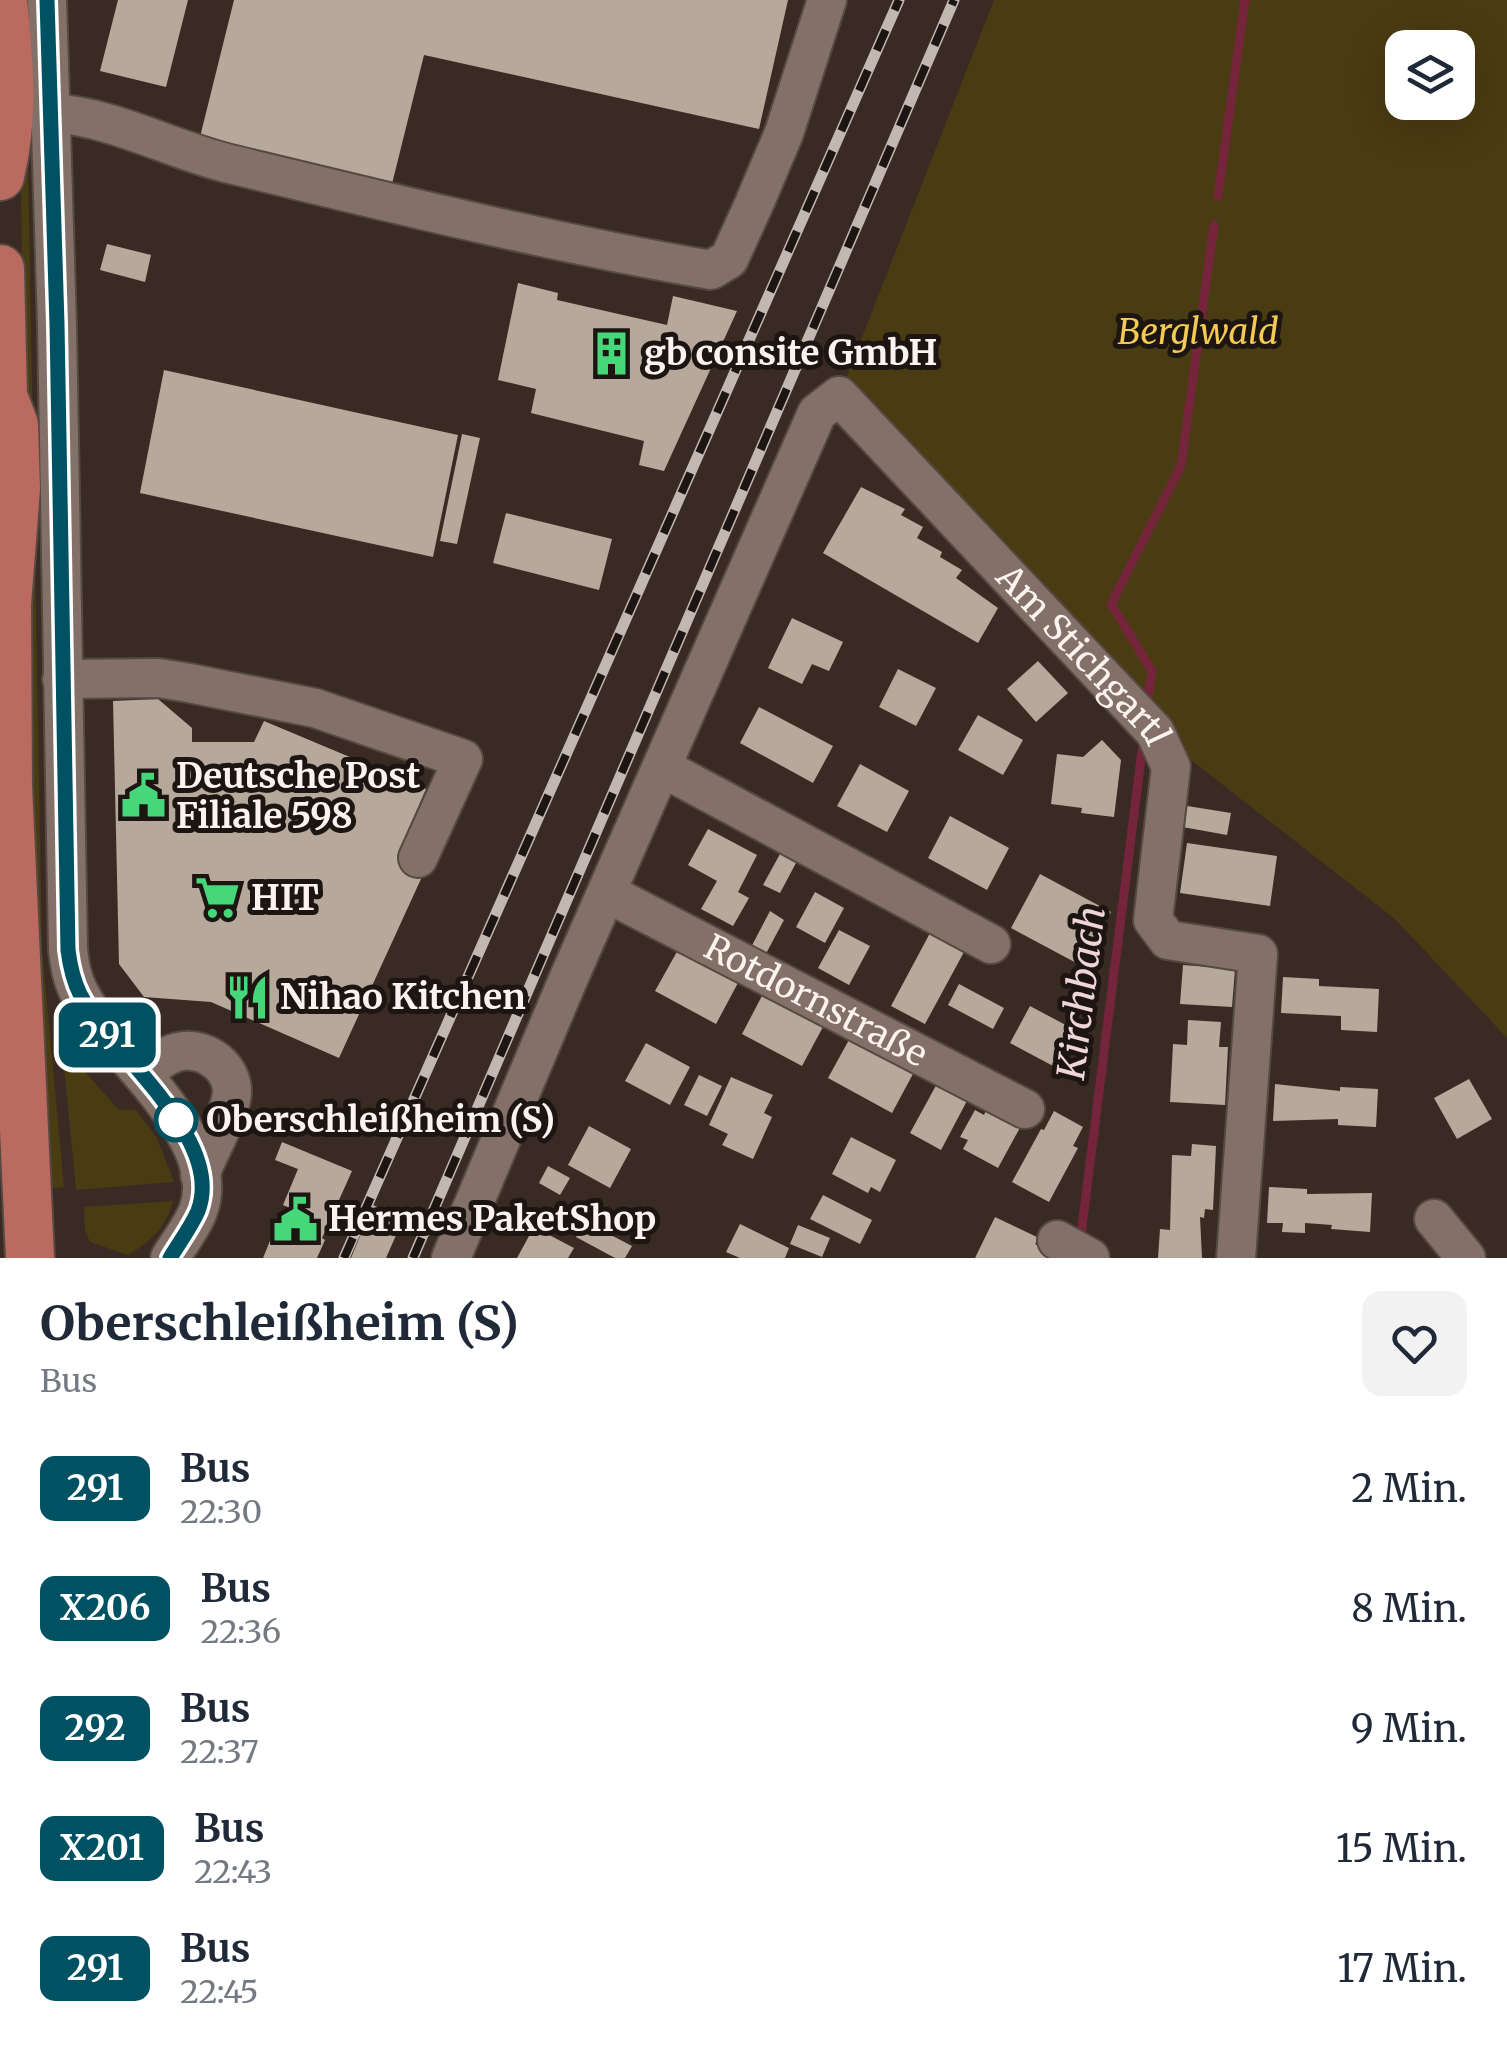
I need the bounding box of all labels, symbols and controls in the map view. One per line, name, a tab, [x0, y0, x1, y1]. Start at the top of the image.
map controls	[1385, 30, 1475, 120]
button: layers	[1385, 30, 1475, 120]
park label: Berglwald	[1118, 310, 1278, 354]
building icon: gb consite GmbH	[587, 329, 635, 377]
place label: gb consite GmbH	[644, 331, 937, 375]
street label: Am Stichgartl	[986, 555, 1180, 752]
place label: Deutsche Post Filiale 598	[176, 754, 420, 838]
public building icon: Deutsche Post Filiale 598	[119, 772, 167, 820]
supermarket icon: HIT	[194, 874, 242, 922]
place label: HIT	[251, 876, 319, 920]
water label: Kirchbach	[1047, 904, 1115, 1083]
street label: Rotdornstraße	[697, 925, 935, 1077]
restaurant icon: Nihao Kitchen	[223, 973, 271, 1021]
place label: Nihao Kitchen	[280, 975, 526, 1019]
line badge: 291	[49, 1002, 164, 1068]
text: 291	[79, 1013, 135, 1057]
place label: Oberschleißheim (S)	[206, 1098, 555, 1142]
marker: Oberschleißheim (S)	[155, 1099, 197, 1141]
public building icon: Hermes PaketShop	[271, 1195, 319, 1243]
place label: Hermes PaketShop	[328, 1197, 656, 1241]
button: heart	[1362, 1291, 1467, 1396]
text: Oberschleißheim (S)	[40, 1293, 519, 1353]
text: Bus	[40, 1361, 97, 1401]
text: Bus	[180, 1445, 250, 1492]
text: 2 Min.	[1351, 1465, 1467, 1512]
text: 291	[67, 1466, 123, 1510]
text: 22:30	[180, 1492, 262, 1532]
text: Bus	[200, 1565, 271, 1612]
text: 8 Min.	[1351, 1585, 1467, 1632]
text: X206	[60, 1586, 150, 1630]
text: 22:36	[200, 1612, 281, 1652]
text: Bus	[180, 1685, 250, 1732]
text: 9 Min.	[1351, 1705, 1467, 1752]
text: 292	[64, 1706, 126, 1750]
text: 22:37	[180, 1732, 259, 1772]
text: Bus	[194, 1805, 264, 1852]
text: 15 Min.	[1336, 1825, 1467, 1872]
text: X201	[60, 1826, 144, 1870]
text: 22:43	[194, 1852, 272, 1892]
text: Bus	[180, 1925, 250, 1972]
text: 17 Min.	[1337, 1945, 1467, 1992]
text: 291	[67, 1946, 123, 1990]
text: 22:45	[180, 1972, 259, 2012]

